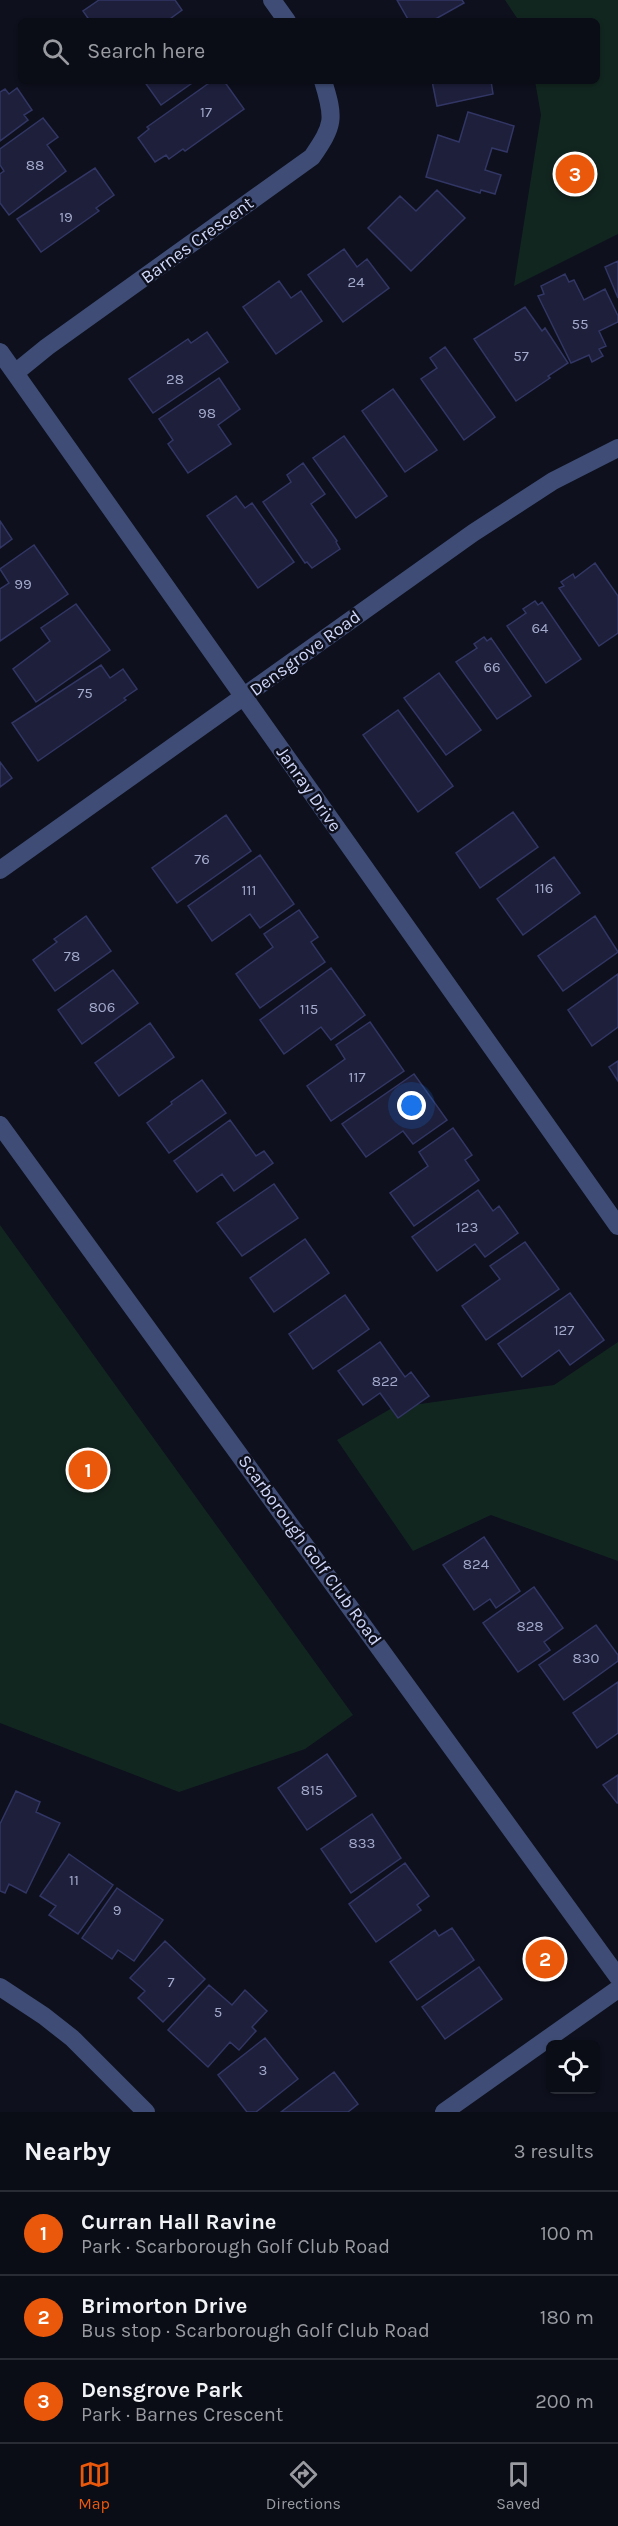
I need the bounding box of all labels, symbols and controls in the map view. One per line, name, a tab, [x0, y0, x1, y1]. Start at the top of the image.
search box	[18, 18, 600, 84]
icon: search	[39, 35, 72, 68]
text: Search here	[87, 38, 205, 64]
house number: 17	[200, 103, 212, 121]
pin: 3	[556, 152, 594, 196]
house number: 88	[26, 156, 44, 174]
street label: Barnes Crescent	[136, 192, 258, 288]
house number: 19	[59, 208, 73, 226]
house number: 24	[347, 273, 365, 291]
house number: 55	[572, 315, 588, 333]
house number: 57	[513, 347, 529, 365]
house number: 28	[166, 370, 184, 388]
house number: 98	[198, 404, 216, 422]
house number: 99	[14, 575, 32, 593]
street label: Densgrove Road	[245, 605, 365, 701]
house number: 64	[532, 619, 549, 637]
house number: 66	[483, 658, 501, 676]
house number: 75	[77, 684, 93, 702]
street label: Janray Drive	[272, 742, 346, 836]
house number: 76	[194, 850, 210, 868]
house number: 116	[535, 879, 553, 897]
house number: 111	[242, 881, 256, 899]
house number: 78	[64, 947, 80, 965]
house number: 806	[89, 998, 115, 1016]
house number: 115	[300, 1000, 318, 1018]
house number: 117	[349, 1068, 365, 1086]
your location	[397, 1091, 426, 1120]
house number: 123	[456, 1218, 478, 1236]
house number: 127	[554, 1321, 574, 1339]
house number: 822	[372, 1372, 398, 1390]
pin: 1	[68, 1448, 107, 1492]
street label: Scarborough Golf Club Road	[234, 1451, 386, 1649]
house number: 824	[463, 1555, 490, 1573]
house number: 828	[516, 1617, 544, 1635]
house number: 830	[573, 1649, 600, 1667]
house number: 815	[301, 1781, 323, 1799]
house number: 833	[349, 1834, 375, 1852]
house number: 11	[69, 1871, 79, 1889]
house number: 9	[113, 1901, 121, 1919]
pin: 2	[526, 1936, 564, 1982]
house number: 7	[167, 1973, 175, 1991]
house number: 5	[214, 2003, 222, 2021]
map controls	[546, 2040, 600, 2094]
button: locate	[546, 2040, 600, 2094]
house number: 3	[259, 2061, 267, 2079]
text: Nearby	[24, 2136, 111, 2167]
text: 3 results	[514, 2140, 594, 2163]
text: Curran Hall Ravine	[81, 2209, 277, 2235]
text: 1	[40, 2222, 47, 2245]
text: 100 m	[540, 2222, 594, 2245]
text: Park · Scarborough Golf Club Road	[81, 2235, 390, 2258]
text: Brimorton Drive	[81, 2293, 248, 2319]
text: 2	[37, 2306, 50, 2329]
text: 180 m	[540, 2306, 594, 2329]
text: Bus stop · Scarborough Golf Club Road	[81, 2319, 430, 2342]
text: Densgrove Park	[81, 2377, 243, 2403]
text: 3	[37, 2390, 50, 2413]
text: 200 m	[535, 2390, 594, 2413]
text: Park · Barnes Crescent	[81, 2403, 283, 2426]
tab: Map	[78, 2458, 111, 2513]
tab: Directions	[266, 2458, 341, 2513]
tab: Saved	[496, 2458, 540, 2513]

